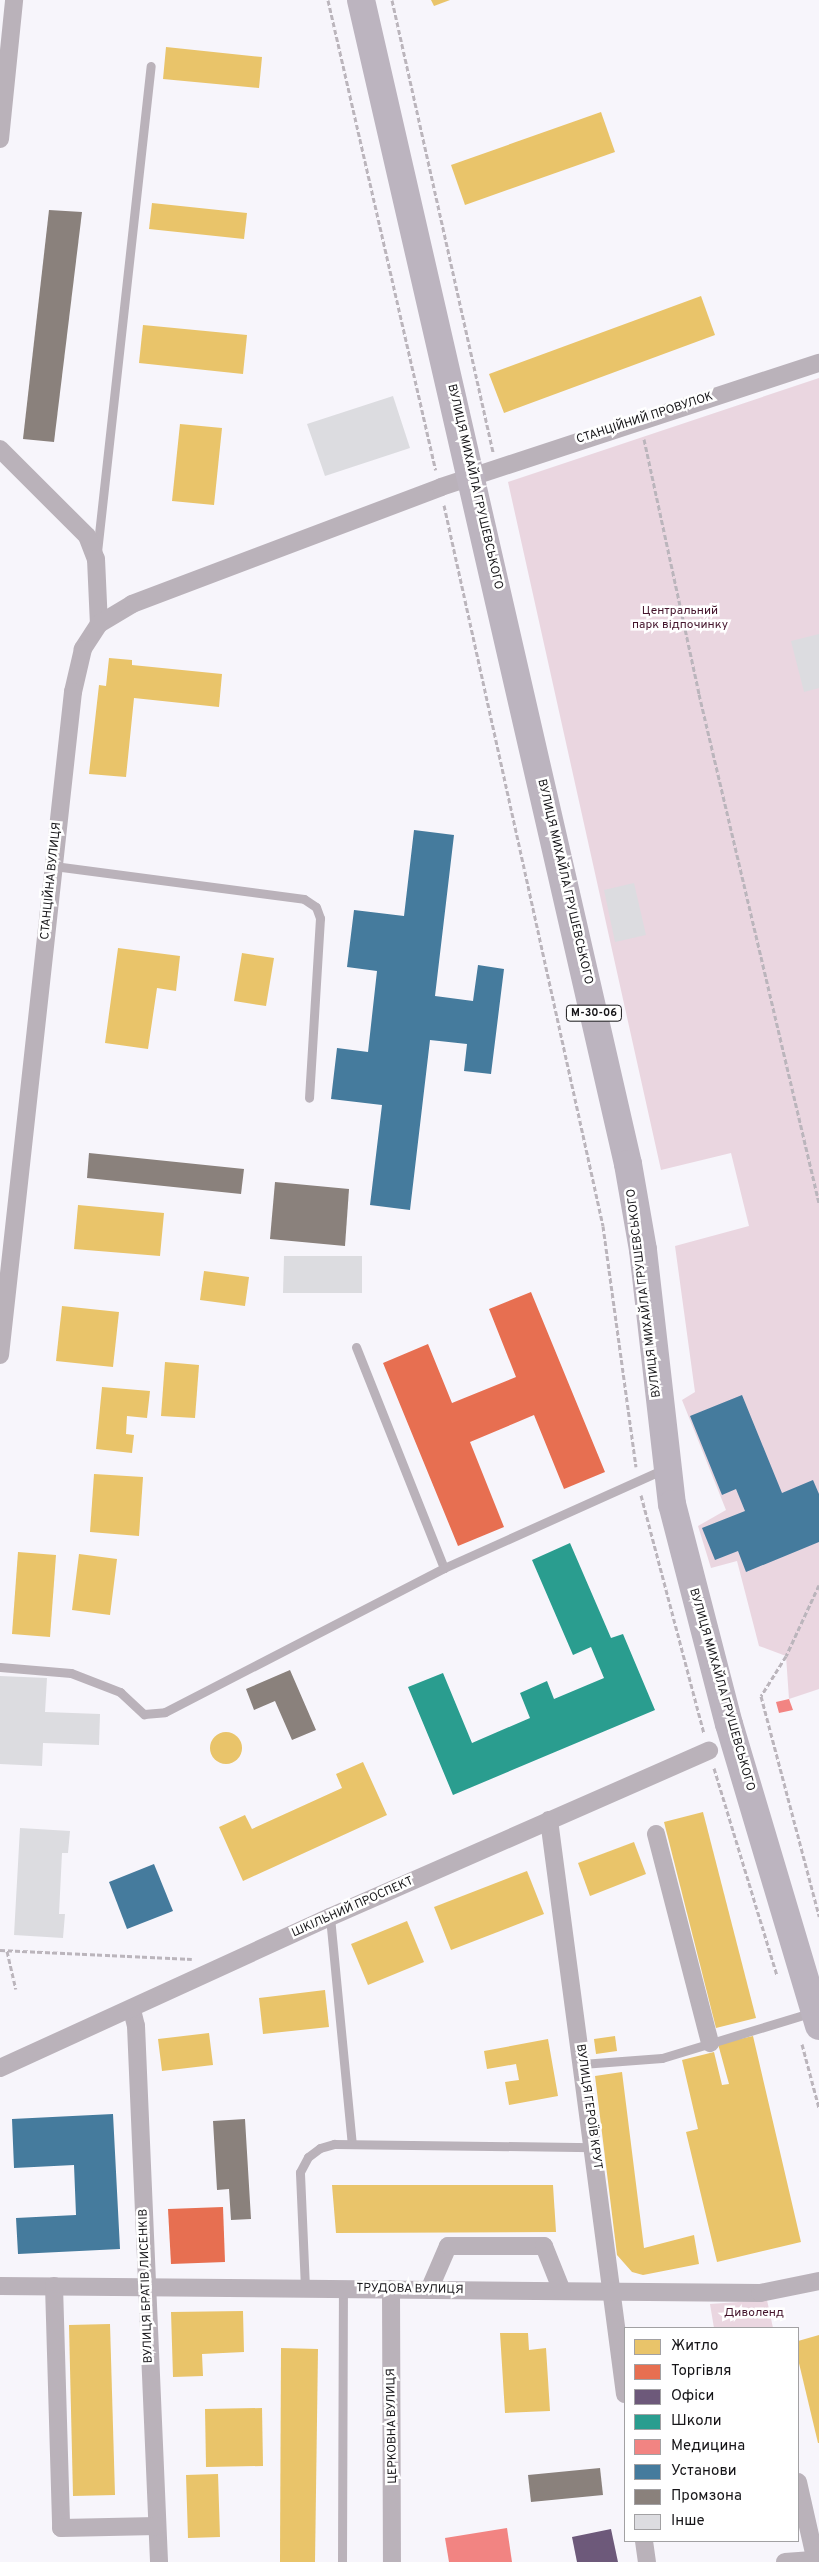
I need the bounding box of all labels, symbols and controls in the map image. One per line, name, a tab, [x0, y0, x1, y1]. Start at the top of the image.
street label: ВУЛИЦЯ МИХАЙЛА ГРУШЕВСЬКОГО	[443, 383, 505, 591]
street label: СТАНЦІЙНИЙ ПРОВУЛОК	[575, 390, 715, 448]
park label: Центральний парк відпочинку	[632, 605, 728, 633]
street label: ВУЛИЦЯ МИХАЙЛА ГРУШЕВСЬКОГО	[533, 778, 595, 986]
street label: СТАНЦІЙНА ВУЛИЦЯ	[39, 821, 65, 941]
road number: М-30-06	[565, 1004, 623, 1021]
street label: ВУЛИЦЯ МИХАЙЛА ГРУШЕВСЬКОГО	[625, 1188, 665, 1398]
street label: ВУЛИЦЯ МИХАЙЛА ГРУШЕВСЬКОГО	[685, 1587, 757, 1793]
street label: ШКІЛЬНИЙ ПРОСПЕКТ	[290, 1875, 416, 1941]
street label: ВУЛИЦЯ ГЕРОЇВ КРУТ	[572, 2043, 604, 2171]
street label: ВУЛИЦЯ БРАТІВ ЛИСЕНКІВ	[137, 2208, 157, 2364]
street label: ТРУДОВА ВУЛИЦЯ	[356, 2282, 464, 2298]
park label: Диволенд	[724, 2307, 784, 2321]
legend	[624, 2327, 799, 2542]
text: Житло	[671, 2337, 718, 2356]
text: Торгівля	[671, 2362, 732, 2381]
street label: ЦЕРКОВНА ВУЛИЦЯ	[385, 2368, 401, 2484]
text: Офіси	[671, 2387, 714, 2406]
text: Школи	[671, 2412, 722, 2431]
text: Медицина	[671, 2437, 745, 2456]
text: Установи	[671, 2462, 737, 2481]
text: Промзона	[671, 2487, 742, 2506]
text: Інше	[671, 2512, 705, 2531]

